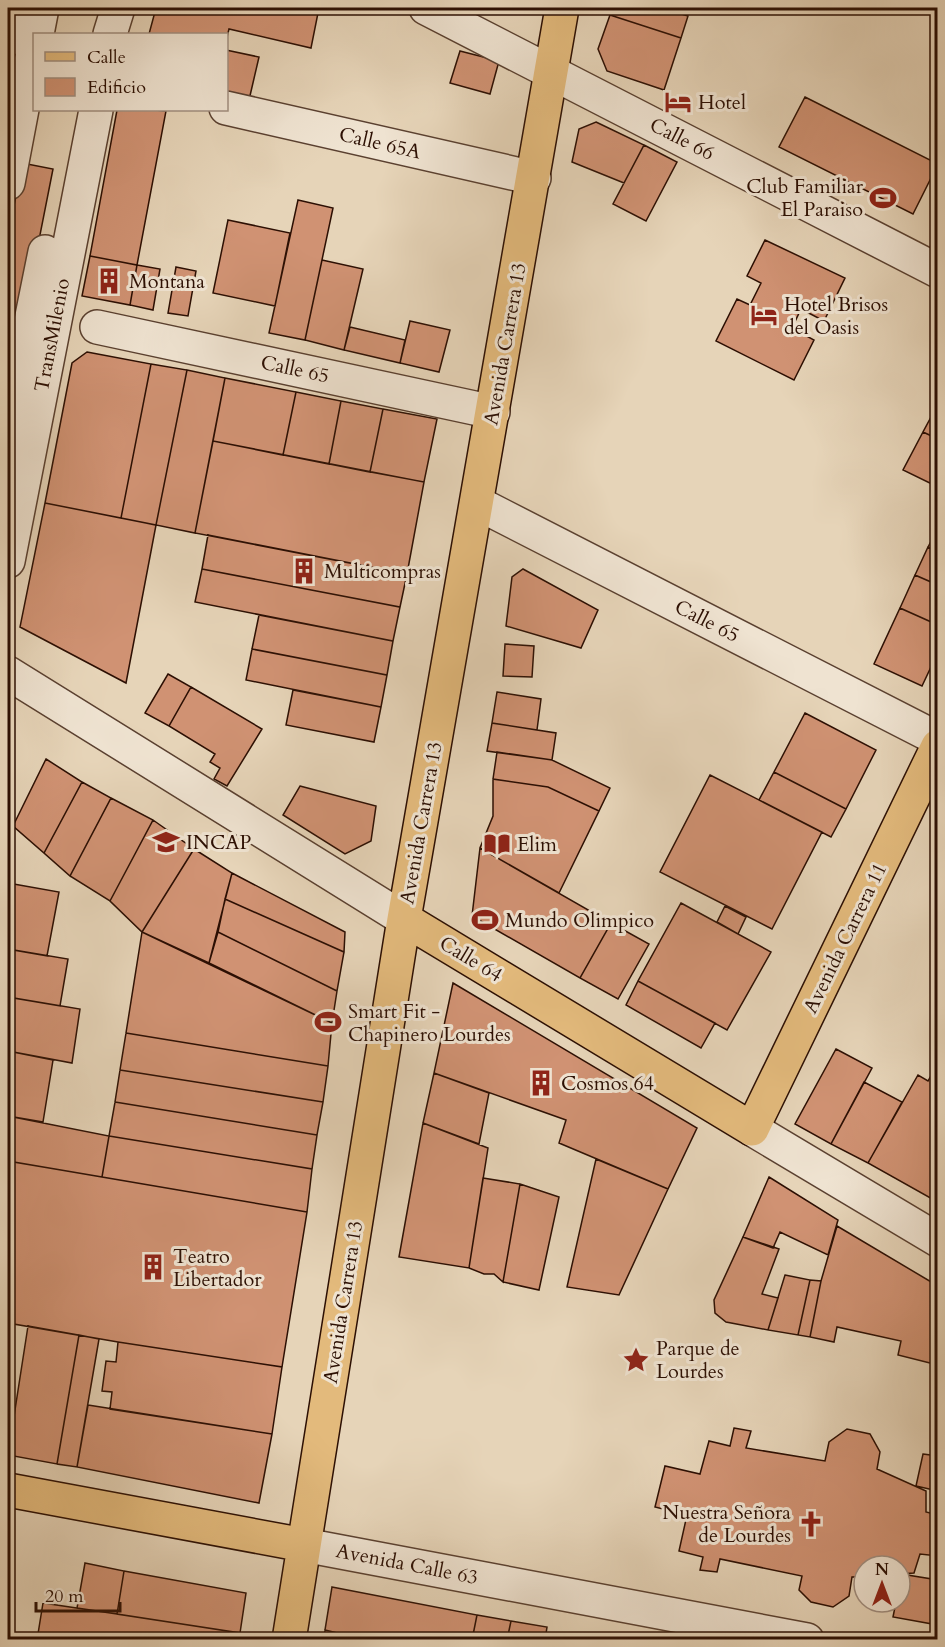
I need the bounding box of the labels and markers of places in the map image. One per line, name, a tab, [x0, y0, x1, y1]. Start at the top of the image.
hotel icon: Hotel	[663, 87, 693, 117]
place label: Hotel	[698, 89, 746, 116]
place label: Club Familiar El Paraiso	[746, 173, 864, 223]
sports icon: Club Familiar El Paraiso	[868, 183, 898, 213]
building icon: Montana	[94, 266, 124, 296]
place label: Montana	[129, 268, 205, 295]
place label: Hotel Brisos del Oasis	[784, 291, 888, 341]
hotel icon: Hotel Brisos del Oasis	[749, 300, 779, 330]
building icon: Multicompras	[289, 556, 319, 586]
place label: Multicompras	[324, 558, 441, 585]
school or university icon: INCAP	[151, 827, 181, 857]
place label: INCAP	[186, 829, 251, 856]
library icon: Elim	[482, 829, 512, 859]
place label: Elim	[517, 831, 557, 858]
sports icon: Mundo Olimpico	[470, 905, 500, 935]
place label: Mundo Olimpico	[505, 907, 654, 934]
place label: Smart Fit - Chapinero Lourdes	[348, 998, 511, 1048]
sports icon: Smart Fit - Chapinero Lourdes	[313, 1007, 343, 1037]
building icon: Cosmos 64	[526, 1068, 556, 1098]
place label: Cosmos 64	[561, 1070, 654, 1097]
place label: Teatro Libertador	[173, 1243, 262, 1293]
building icon: Teatro Libertador	[138, 1252, 168, 1282]
place label: Parque de Lourdes	[656, 1335, 740, 1385]
place icon: Parque de Lourdes	[621, 1345, 651, 1375]
place label: Nuestra Señora de Lourdes	[662, 1499, 791, 1549]
church icon: Nuestra Señora de Lourdes	[796, 1509, 826, 1539]

